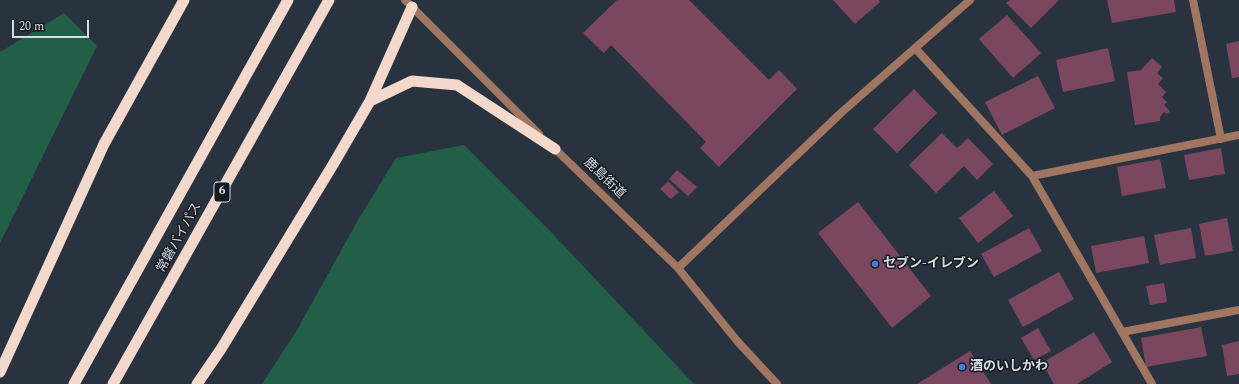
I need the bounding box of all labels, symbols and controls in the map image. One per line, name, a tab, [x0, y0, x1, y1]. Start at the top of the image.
scale bar	[14, 12, 91, 38]
text: 20 m	[19, 17, 44, 36]
street label: 鹿島街道	[580, 155, 628, 203]
road number: 6	[214, 182, 230, 202]
street label: 常磐バイパス	[154, 200, 206, 276]
place label: セブン-イレブン	[883, 256, 979, 272]
marker: セブン-イレブン	[870, 259, 880, 269]
place label: 酒のいしかわ	[970, 359, 1048, 375]
marker: 酒のいしかわ	[957, 362, 967, 372]

